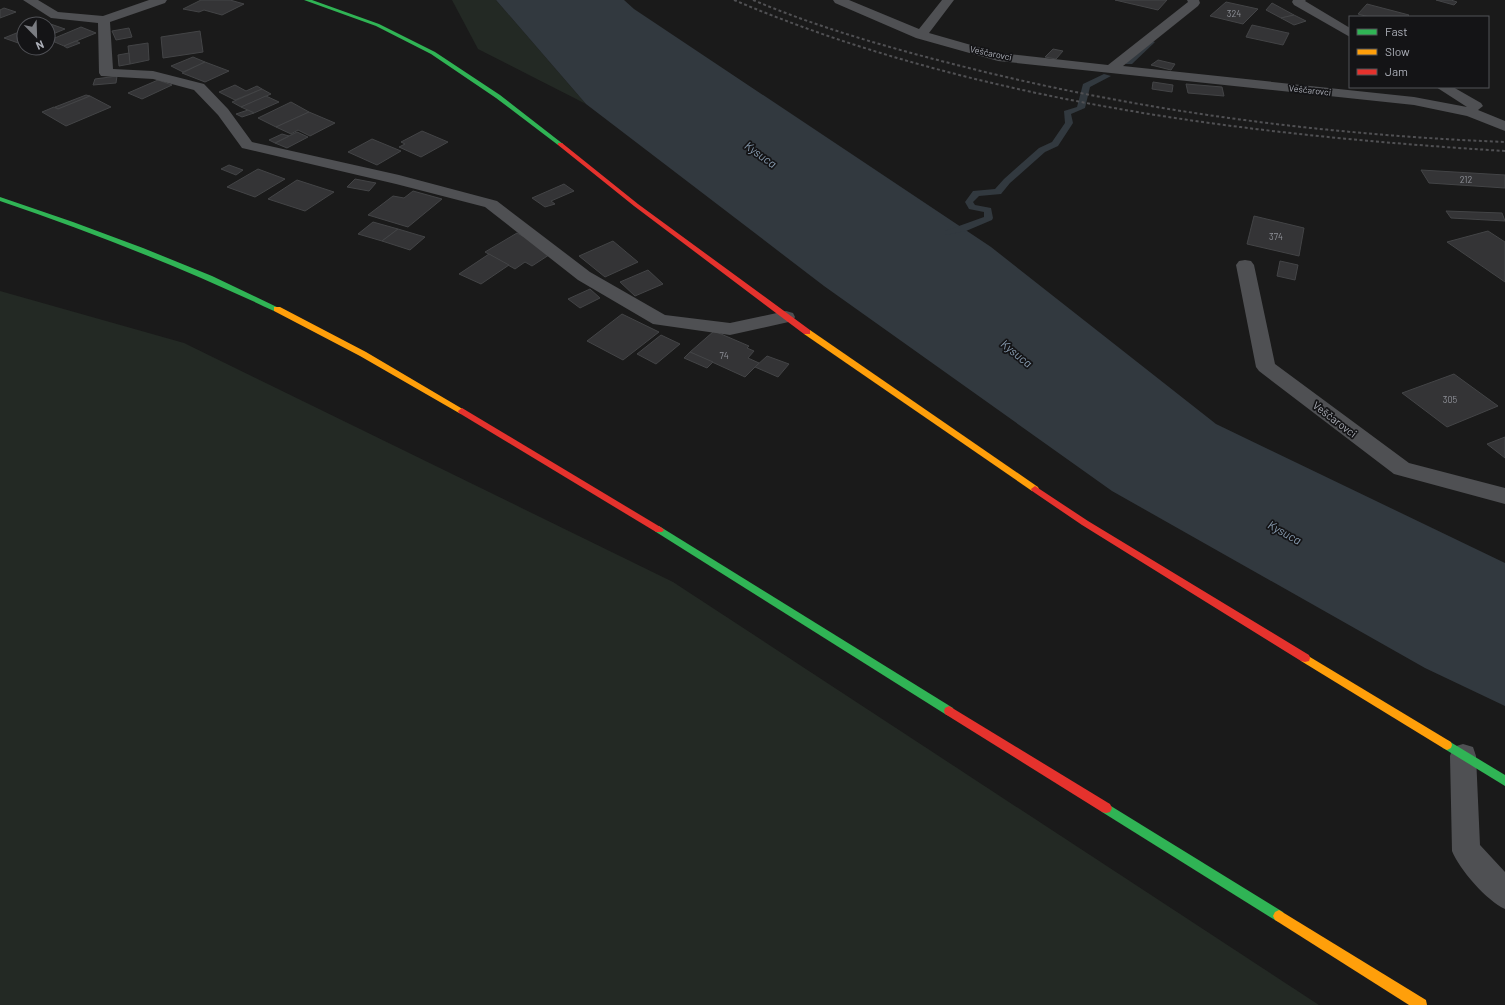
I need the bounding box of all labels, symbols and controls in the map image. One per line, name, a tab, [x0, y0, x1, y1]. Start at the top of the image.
house number: 324	[1227, 8, 1241, 19]
north arrow	[16, 16, 56, 56]
legend	[1349, 16, 1489, 88]
text: Fast	[1385, 24, 1408, 38]
text: N	[34, 38, 46, 53]
street label: Veščarovci	[969, 43, 1013, 63]
text: Slow	[1385, 44, 1410, 58]
text: Jam	[1385, 64, 1408, 78]
street label: Veščarovci	[1288, 82, 1332, 98]
water label: Kysuca	[742, 138, 780, 170]
house number: 212	[1460, 174, 1473, 185]
house number: 374	[1269, 231, 1283, 242]
water label: Kysuca	[999, 336, 1035, 370]
house number: 74	[719, 350, 729, 361]
house number: 305	[1443, 394, 1458, 405]
street label: Veščarovci	[1310, 398, 1360, 440]
water label: Kysuca	[1266, 517, 1304, 547]

